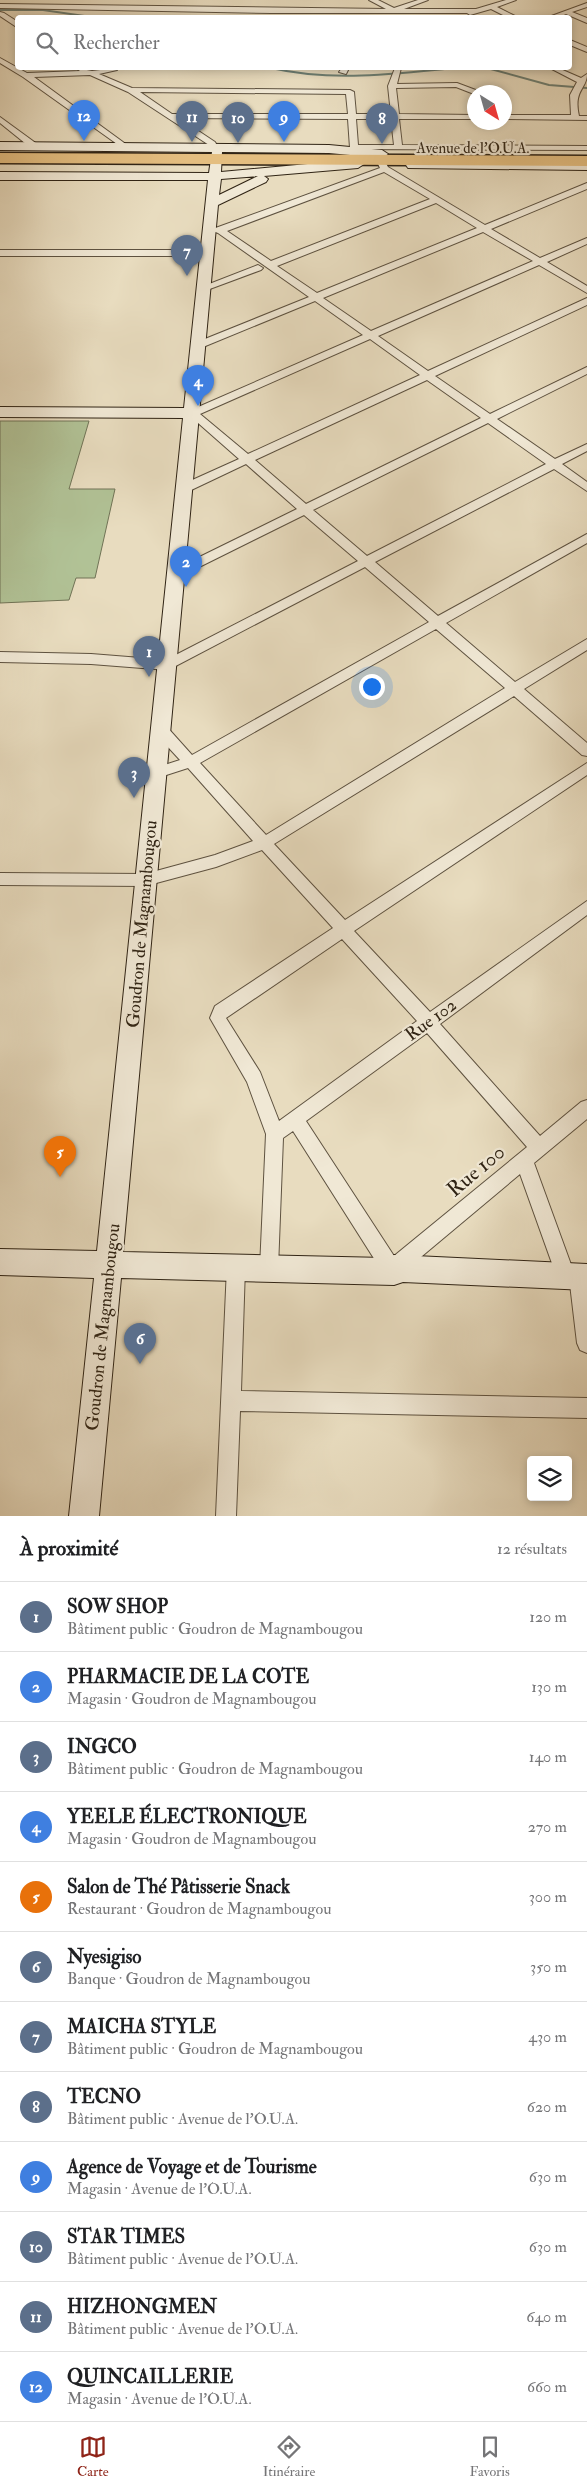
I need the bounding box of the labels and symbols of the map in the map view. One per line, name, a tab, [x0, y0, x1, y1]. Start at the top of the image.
north arrow	[467, 85, 512, 130]
pin: 12	[68, 100, 100, 141]
pin: 11	[176, 101, 208, 142]
pin: 9	[268, 101, 300, 142]
pin: 10	[222, 102, 254, 143]
pin: 8	[366, 103, 398, 144]
street label: Avenue de l'O.U.A.	[416, 139, 529, 158]
pin: 7	[171, 235, 203, 276]
pin: 4	[182, 365, 214, 406]
pin: 2	[170, 546, 202, 587]
pin: 1	[133, 636, 165, 677]
your location	[359, 674, 385, 700]
pin: 3	[118, 757, 150, 798]
street label: Goudron de Magnambougou	[121, 819, 163, 1029]
street label: Rue 102	[401, 994, 461, 1046]
pin: 5	[44, 1136, 76, 1177]
street label: Rue 100	[441, 1139, 511, 1203]
street label: Goudron de Magnambougou	[81, 1222, 125, 1432]
pin: 6	[124, 1323, 156, 1364]

